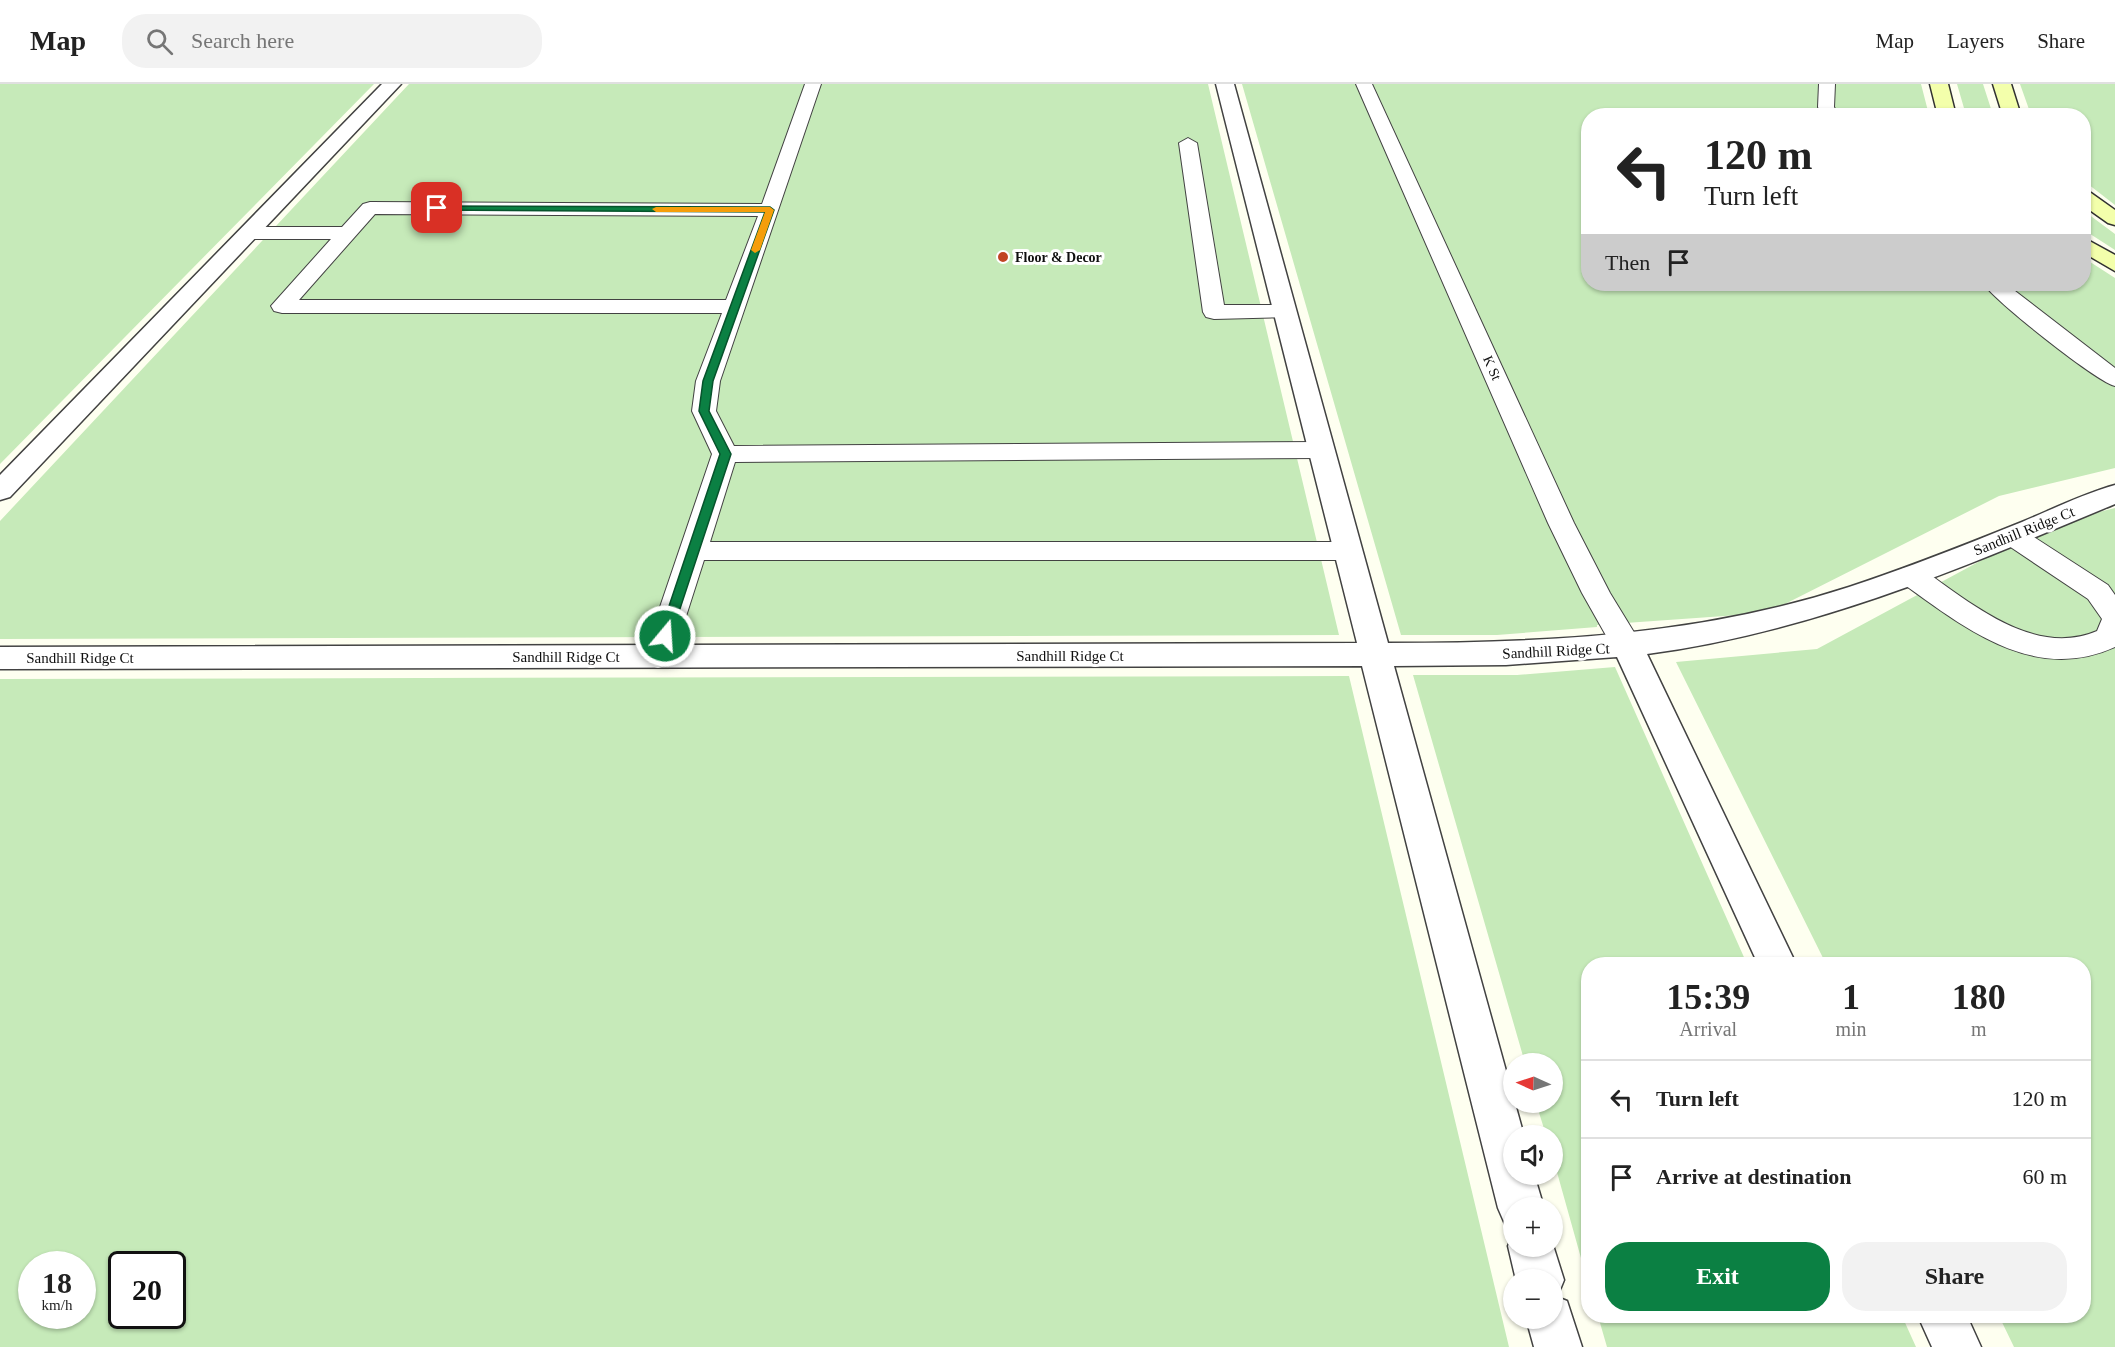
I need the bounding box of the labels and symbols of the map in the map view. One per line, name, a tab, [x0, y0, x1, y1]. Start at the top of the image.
pin	[411, 182, 462, 233]
marker: Floor & Decor	[996, 250, 1010, 264]
place label: Floor & Decor	[1015, 250, 1102, 265]
street label: K St	[1480, 353, 1504, 383]
street label: Sandhill Ridge Ct	[1971, 503, 2078, 559]
position arrow	[633, 604, 697, 668]
street label: Sandhill Ridge Ct	[1502, 640, 1611, 662]
street label: Sandhill Ridge Ct	[1016, 648, 1125, 664]
street label: Sandhill Ridge Ct	[512, 649, 621, 665]
street label: Sandhill Ridge Ct	[26, 650, 135, 666]
north arrow	[1503, 1053, 1563, 1113]
speed limit sign: 20	[108, 1251, 186, 1329]

